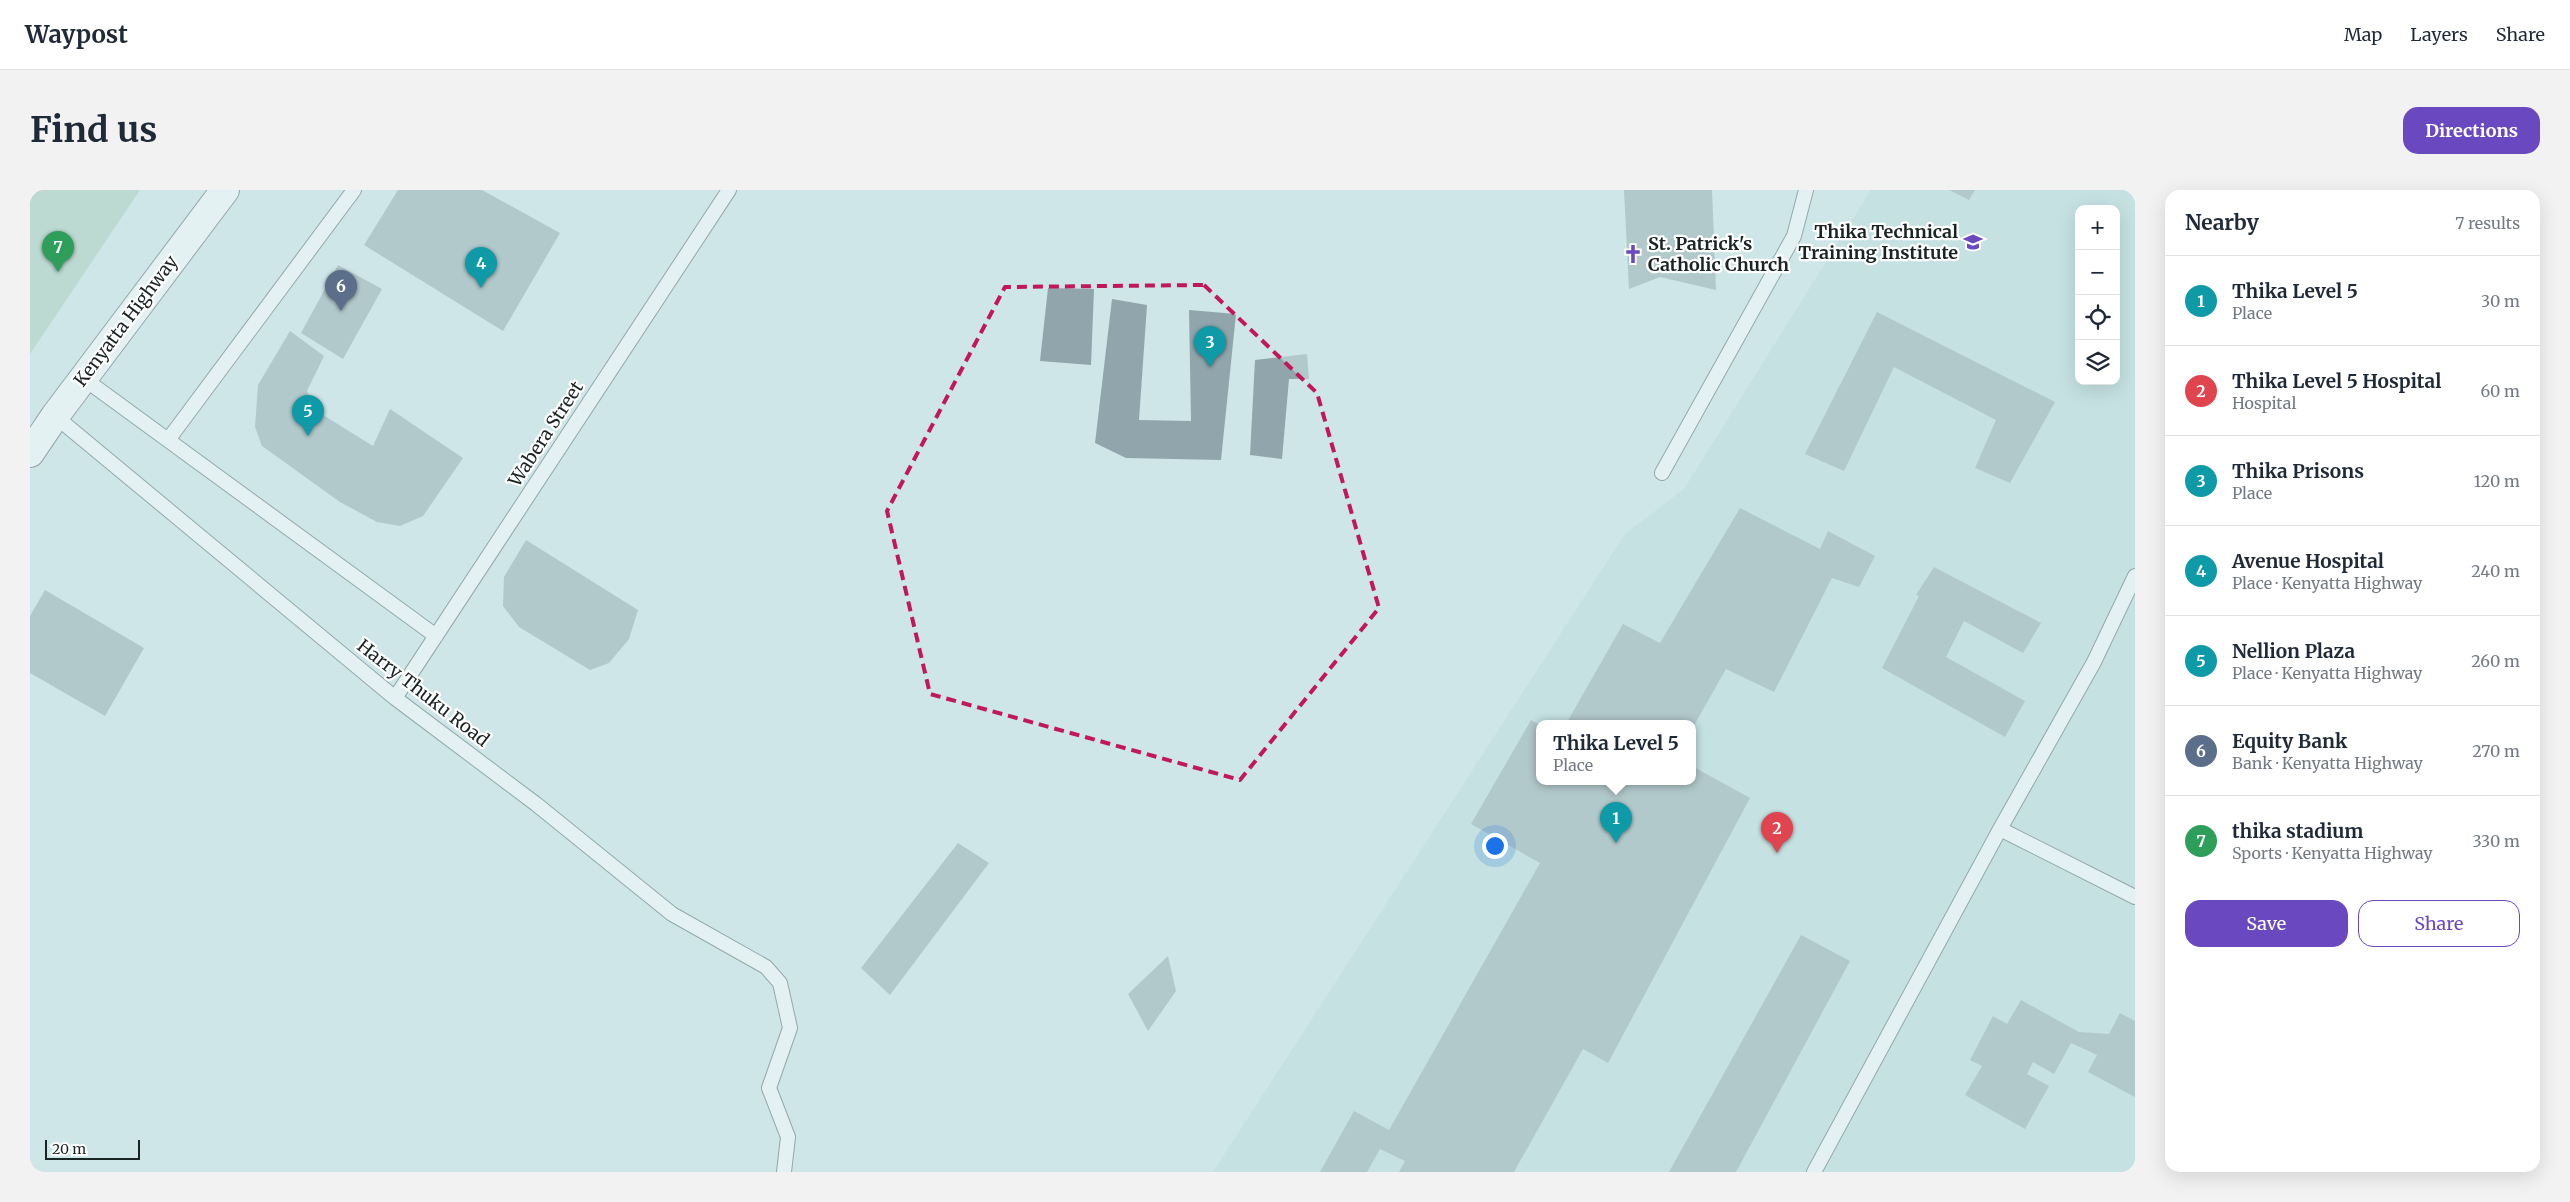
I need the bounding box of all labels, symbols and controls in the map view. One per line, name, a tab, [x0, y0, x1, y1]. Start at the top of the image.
text: Waypost	[25, 19, 128, 50]
text: Map	[2344, 23, 2382, 46]
text: Layers	[2410, 23, 2468, 46]
text: Share	[2496, 23, 2545, 46]
button: Directions	[2403, 107, 2540, 154]
text: Find us	[30, 108, 157, 152]
map controls	[2075, 205, 2120, 385]
button: +	[2075, 205, 2120, 250]
text: Nearby	[2185, 209, 2259, 236]
text: 7 results	[2455, 213, 2520, 233]
place label: Thika Technical Training Institute	[1798, 220, 1958, 264]
pin: 7	[42, 231, 74, 272]
school or university icon: Thika Technical Training Institute	[1962, 231, 1984, 253]
place label: St. Patrick's Catholic Church	[1648, 232, 1789, 276]
church icon: St. Patrick's Catholic Church	[1622, 243, 1644, 265]
pin: 4	[465, 247, 497, 288]
street label: Kenyatta Highway	[69, 250, 183, 391]
button: −	[2075, 250, 2120, 295]
pin: 6	[325, 270, 357, 311]
text: Thika Level 5	[2232, 279, 2358, 303]
text: 1	[2197, 291, 2205, 311]
text: 30 m	[2481, 291, 2520, 311]
button: locate	[2075, 295, 2120, 340]
text: Place	[2232, 303, 2272, 323]
pin: 3	[1194, 326, 1226, 367]
button: layers	[2075, 340, 2120, 385]
text: Thika Level 5 Hospital	[2232, 369, 2441, 393]
street label: Wabera Street	[503, 377, 588, 491]
text: 2	[2196, 381, 2206, 401]
text: 60 m	[2480, 381, 2520, 401]
text: Hospital	[2232, 393, 2296, 413]
pin: 5	[292, 395, 324, 436]
text: Thika Prisons	[2232, 459, 2364, 483]
text: 3	[2196, 471, 2206, 491]
text: 120 m	[2474, 471, 2520, 491]
text: Place	[2232, 483, 2272, 503]
text: Avenue Hospital	[2232, 549, 2384, 573]
text: 4	[2196, 561, 2206, 581]
text: 240 m	[2471, 561, 2520, 581]
text: Place · Kenyatta Highway	[2232, 573, 2422, 593]
street label: Harry Thuku Road	[353, 634, 494, 751]
text: Nellion Plaza	[2232, 639, 2355, 663]
text: 5	[2196, 651, 2206, 671]
text: 260 m	[2471, 651, 2520, 671]
text: Place · Kenyatta Highway	[2232, 663, 2422, 683]
popup	[1536, 720, 1696, 785]
text: Equity Bank	[2232, 729, 2347, 753]
text: Thika Level 5	[1553, 731, 1679, 755]
text: 6	[2196, 741, 2206, 761]
text: 270 m	[2472, 741, 2520, 761]
text: Bank · Kenyatta Highway	[2232, 753, 2423, 773]
text: Place	[1553, 755, 1593, 775]
pin: 1	[1600, 802, 1632, 843]
pin: 2	[1761, 812, 1793, 853]
text: thika stadium	[2232, 819, 2363, 843]
text: 7	[2196, 831, 2206, 851]
text: 330 m	[2473, 831, 2520, 851]
your location	[1482, 833, 1508, 859]
text: Sports · Kenyatta Highway	[2232, 843, 2433, 863]
button: Save	[2185, 900, 2348, 947]
button: Share	[2358, 900, 2520, 947]
scale bar	[45, 1137, 140, 1160]
text: 20 m	[52, 1140, 86, 1158]

